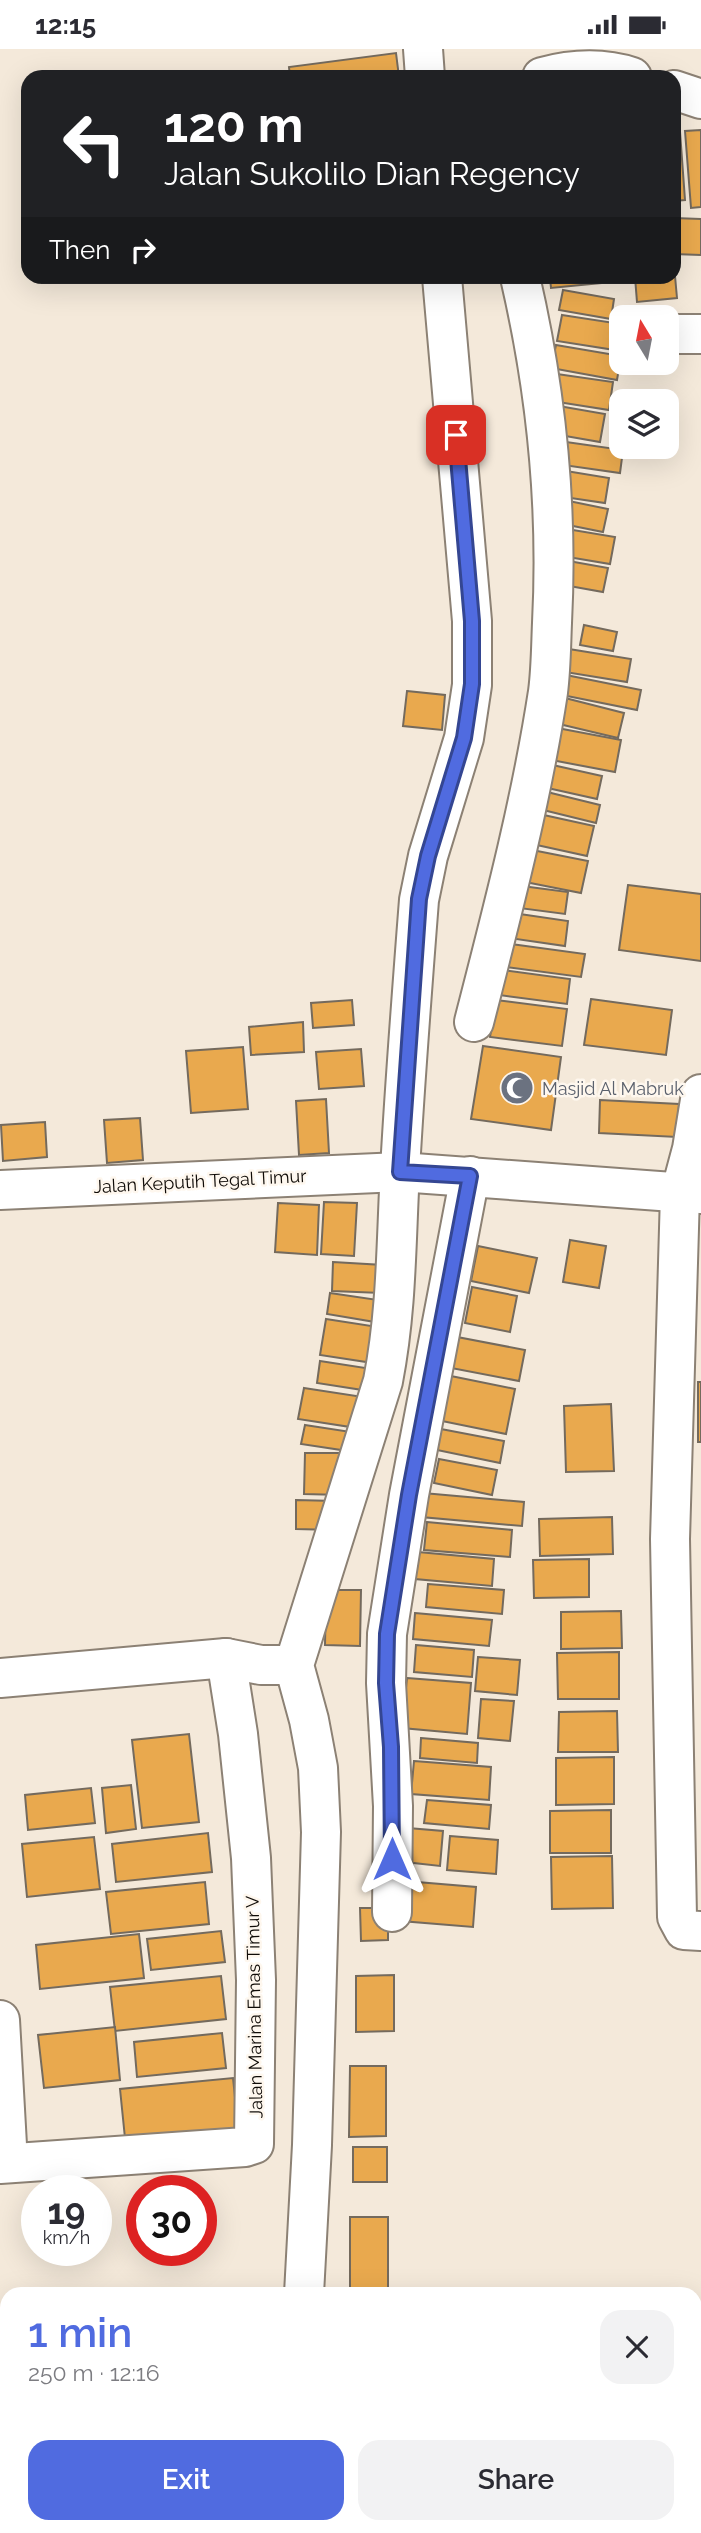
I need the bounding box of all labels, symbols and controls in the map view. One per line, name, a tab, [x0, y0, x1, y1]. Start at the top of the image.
text: 12:15	[35, 10, 96, 40]
text: 120 m	[164, 96, 303, 153]
icon: left	[49, 98, 140, 189]
text: Jalan Sukolilo Dian Regency	[164, 155, 580, 192]
icon: right	[124, 231, 162, 269]
text: Then	[49, 235, 110, 265]
north arrow	[609, 305, 679, 375]
map controls	[609, 305, 679, 459]
button: layers	[609, 389, 679, 459]
pin	[426, 405, 486, 465]
icon: arrive	[437, 416, 475, 454]
mosque icon: Masjid Al Mabruk	[498, 1069, 536, 1107]
place label: Masjid Al Mabruk	[542, 1078, 684, 1099]
street label: Jalan Keputih Tegal Timur	[93, 1165, 308, 1197]
position arrow	[355, 1822, 429, 1896]
street label: Jalan Marina Emas Timur V	[242, 1895, 266, 2119]
speed limit sign: 30	[126, 2175, 217, 2266]
text: 19	[48, 2191, 85, 2232]
text: km/h	[43, 2227, 90, 2248]
text: 1 min	[28, 2308, 132, 2357]
button: close	[600, 2310, 674, 2384]
text: 250 m · 12:16	[28, 2359, 160, 2386]
button: Exit	[28, 2440, 344, 2520]
button: Share	[358, 2440, 674, 2520]

